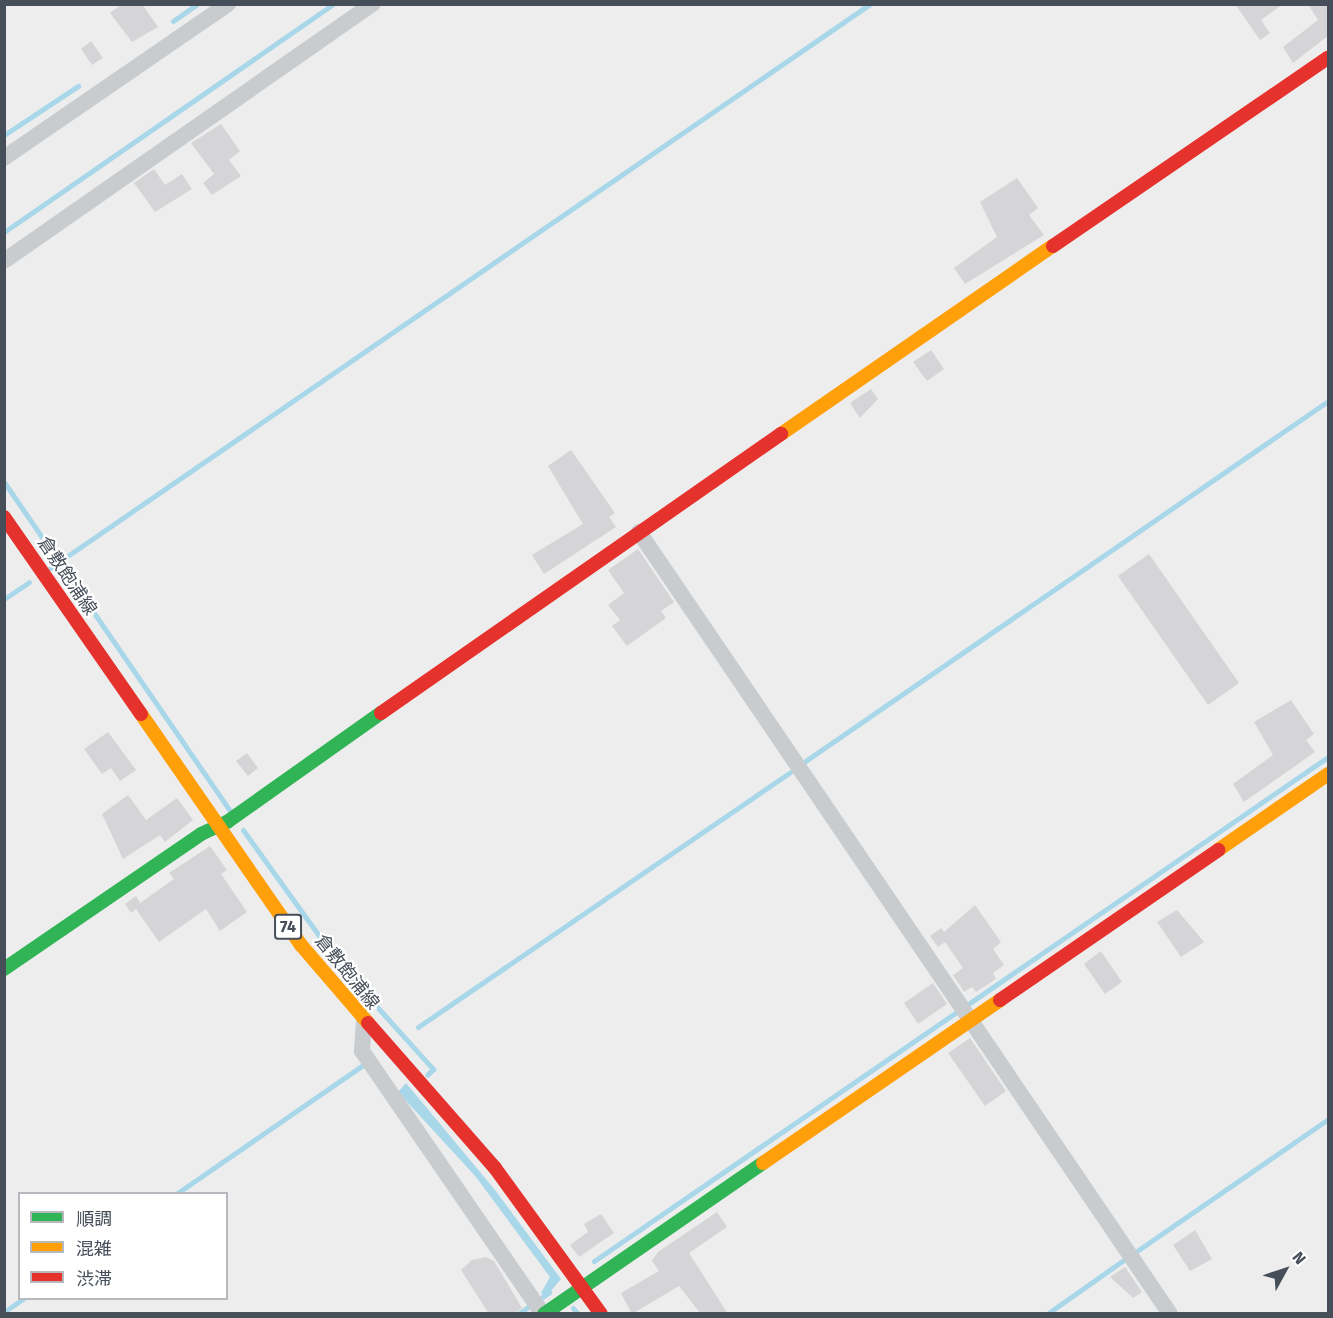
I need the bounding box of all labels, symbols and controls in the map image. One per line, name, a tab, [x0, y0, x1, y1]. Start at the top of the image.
street label: 倉敷飽浦線	[33, 533, 101, 619]
road number: 74	[273, 914, 303, 940]
street label: 倉敷飽浦線	[310, 930, 384, 1014]
legend	[18, 1192, 228, 1300]
text: 順調	[76, 1208, 112, 1230]
text: 混雑	[76, 1238, 112, 1260]
north arrow	[1255, 1240, 1315, 1300]
text: N	[1288, 1248, 1310, 1268]
text: 渋滞	[76, 1268, 112, 1290]

